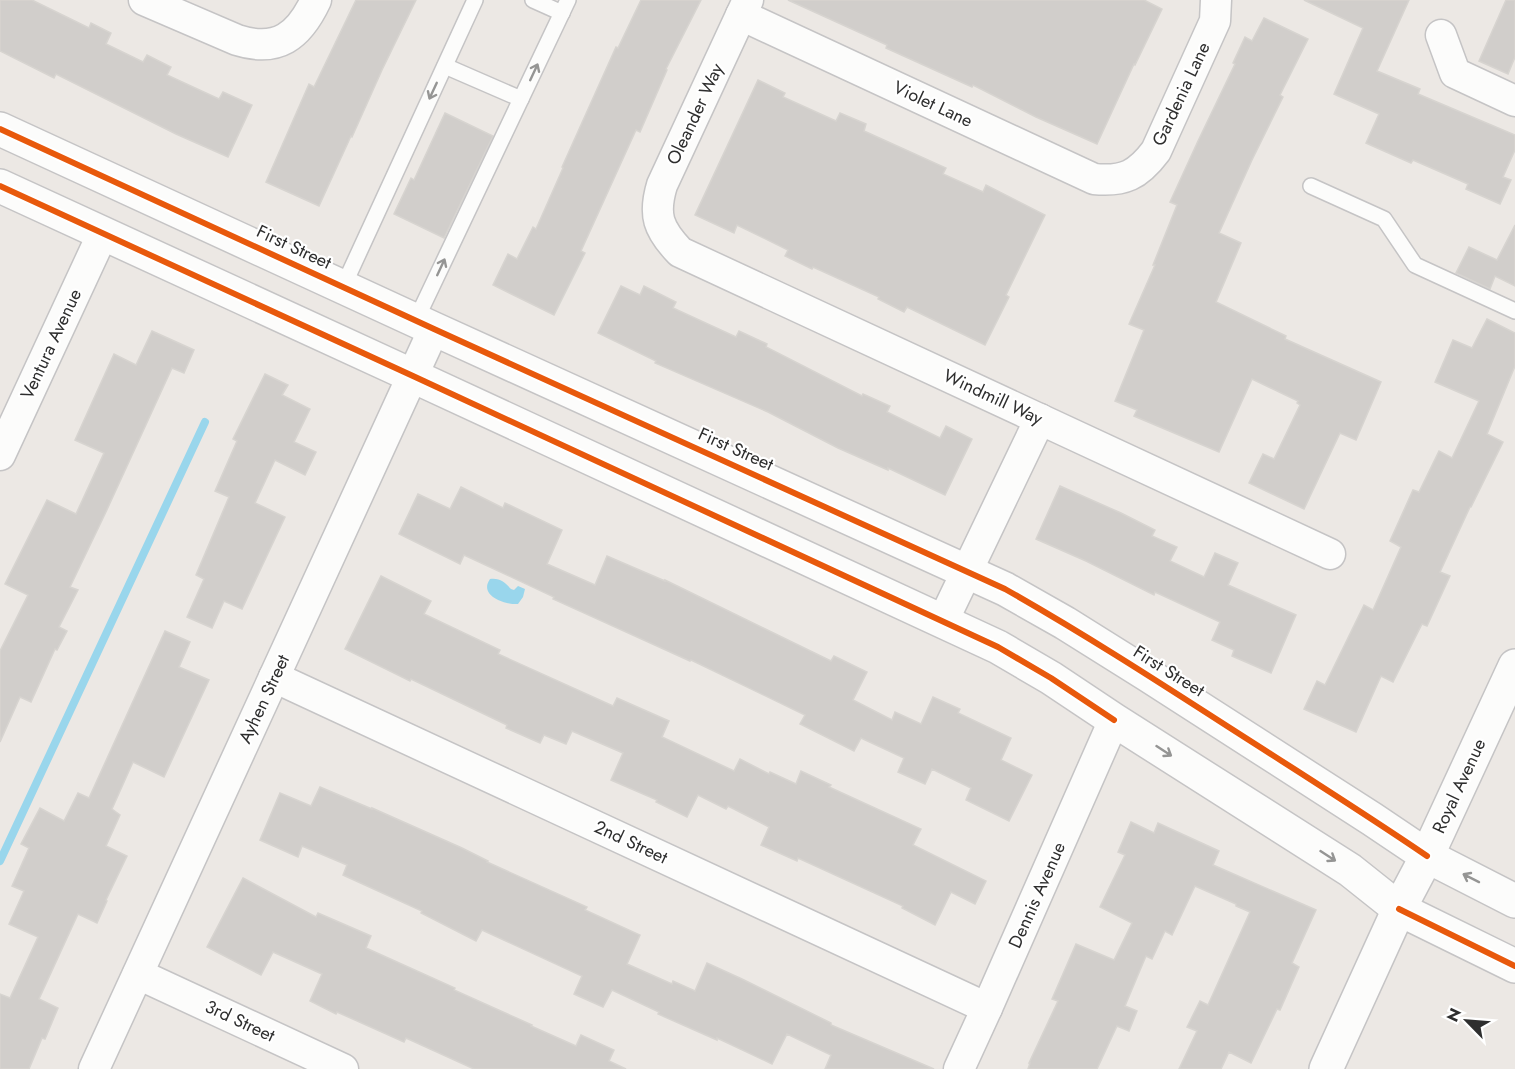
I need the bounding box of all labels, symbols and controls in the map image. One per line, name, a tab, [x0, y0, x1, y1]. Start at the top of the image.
street label: Gardenia Lane	[1146, 38, 1216, 150]
street label: Oleander Way	[660, 59, 730, 169]
one-way arrow	[528, 64, 540, 82]
street label: Violet Lane	[889, 74, 977, 134]
one-way arrow	[427, 82, 438, 100]
street label: First Street	[252, 218, 336, 276]
one-way arrow	[436, 259, 448, 277]
street label: Ventura Avenue	[14, 284, 88, 404]
street label: Windmill Way	[939, 363, 1047, 431]
street label: First Street	[694, 421, 778, 477]
street label: First Street	[1128, 639, 1210, 704]
street label: Ayhen Street	[232, 650, 296, 748]
street label: Royal Avenue	[1426, 734, 1492, 838]
one-way arrow	[1155, 746, 1172, 758]
street label: 2nd Street	[590, 814, 673, 871]
street label: Dennis Avenue	[1002, 838, 1072, 952]
one-way arrow	[1319, 851, 1336, 863]
one-way arrow	[1463, 872, 1480, 884]
north arrow	[1437, 991, 1497, 1051]
street label: 3rd Street	[201, 993, 280, 1049]
text: N	[1441, 1004, 1467, 1025]

